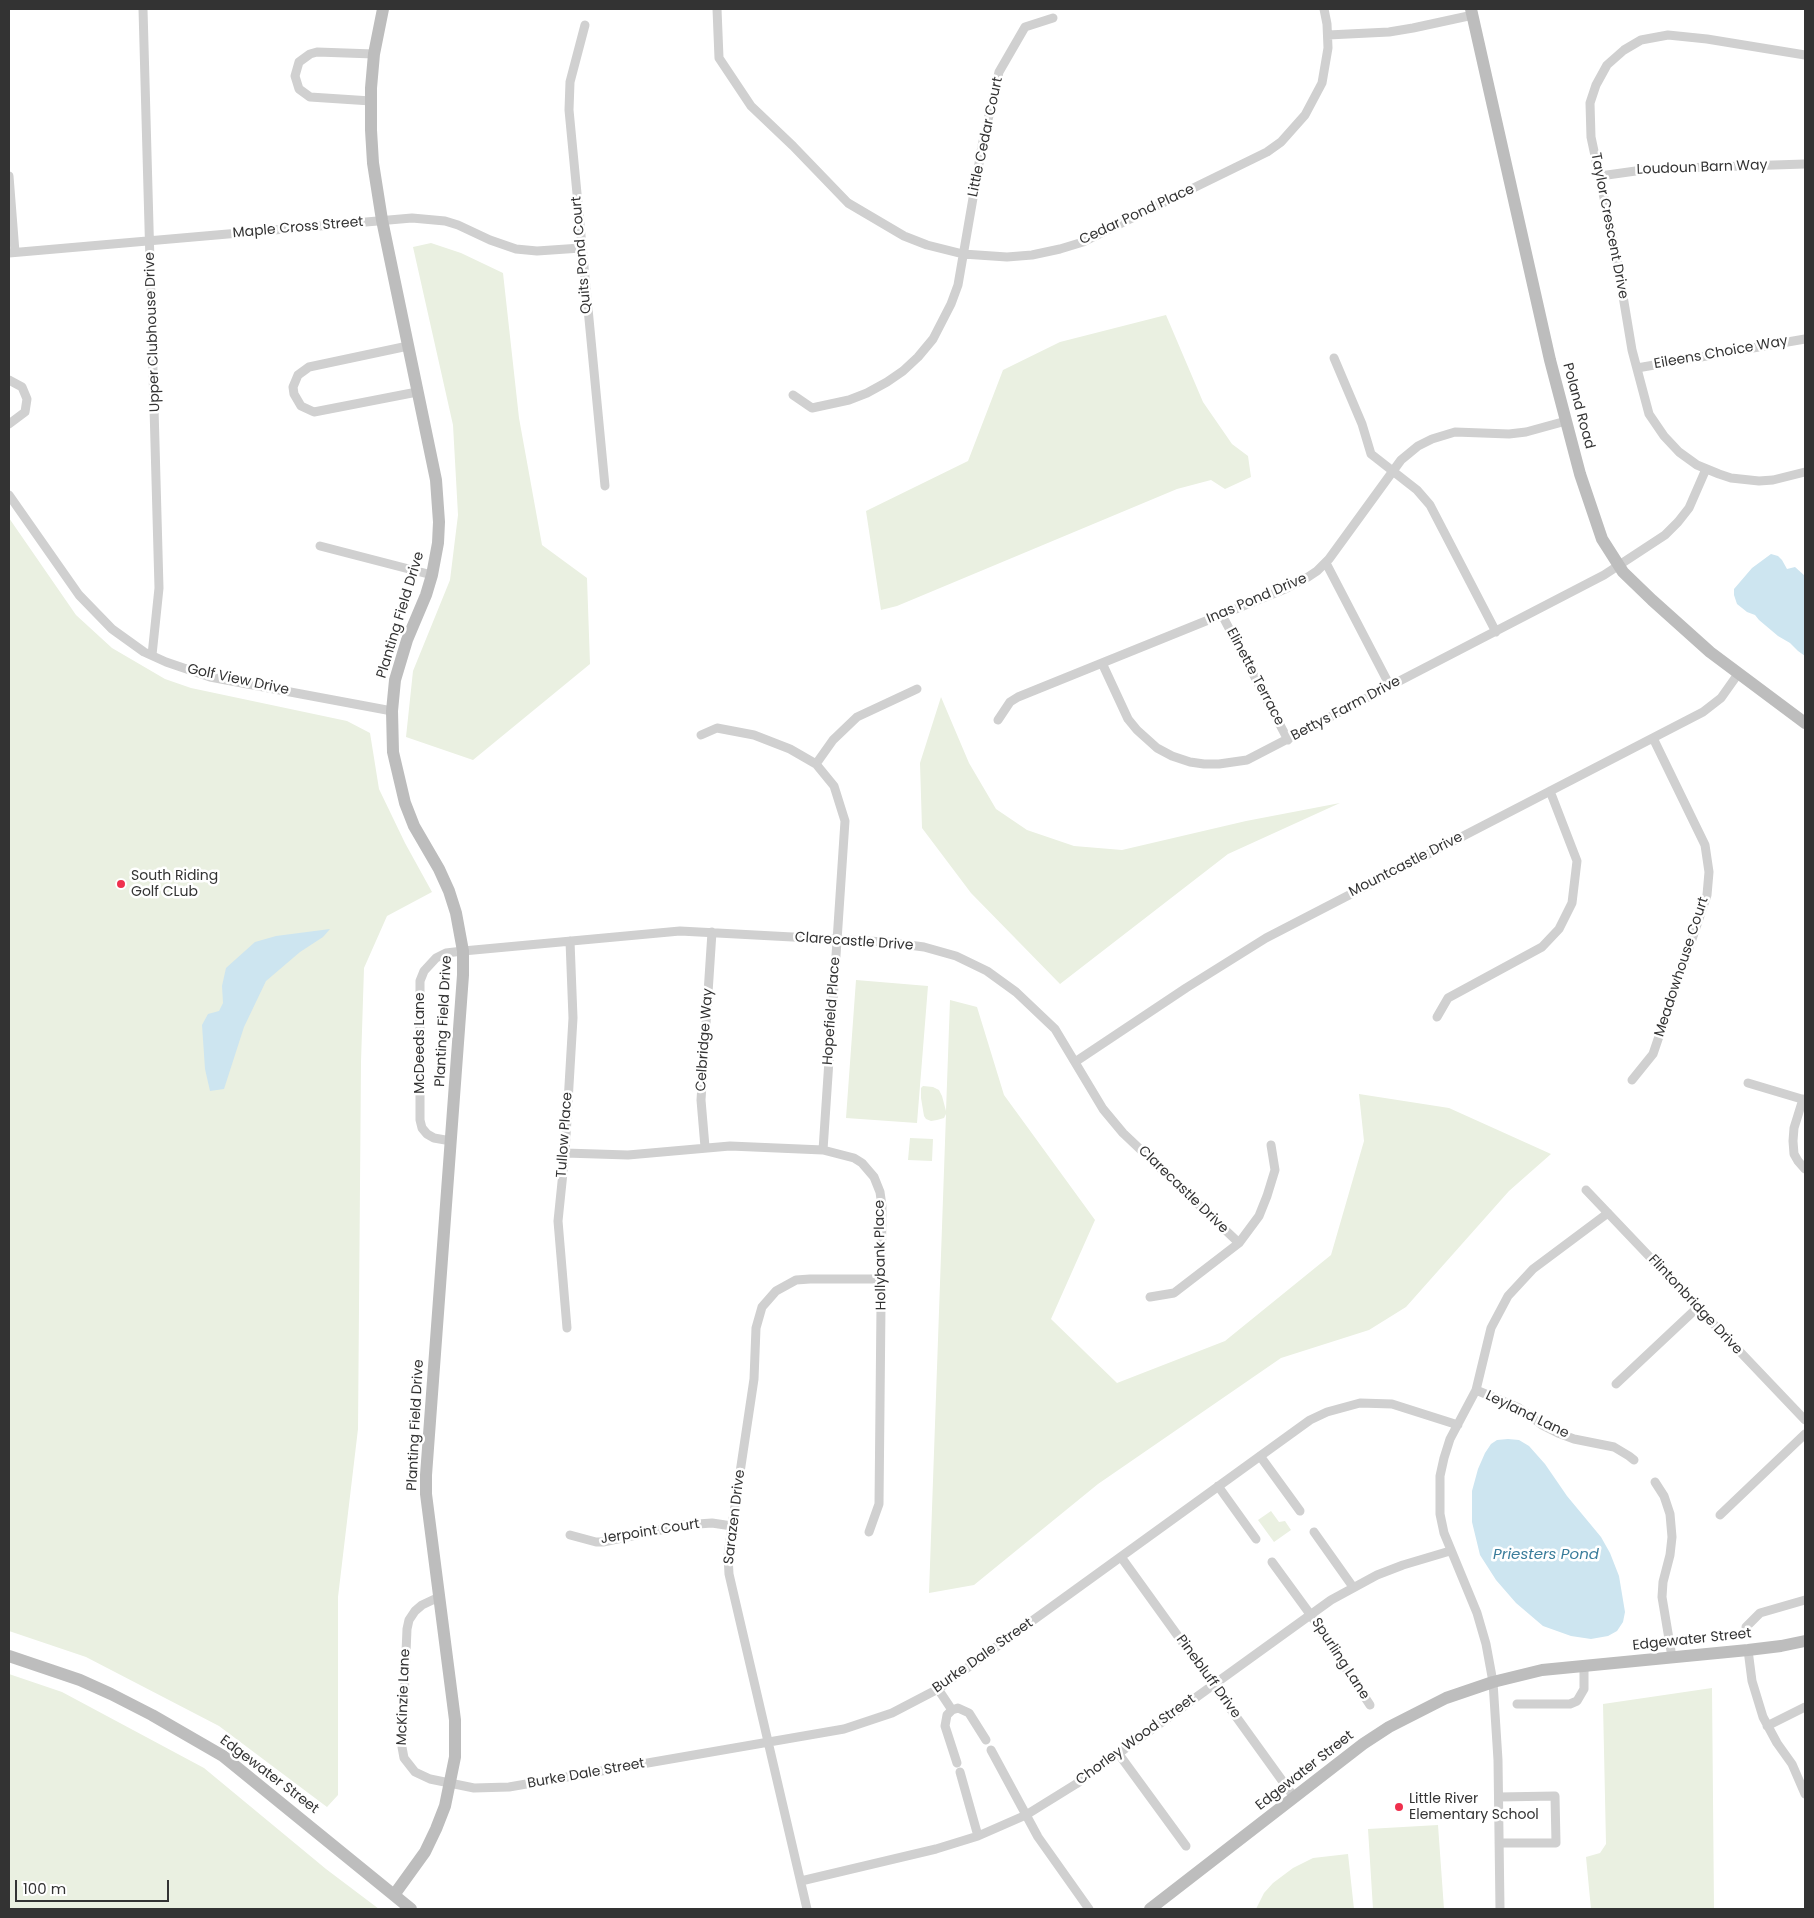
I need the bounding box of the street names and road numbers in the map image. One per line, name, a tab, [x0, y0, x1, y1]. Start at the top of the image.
street label: Little Cedar Court	[965, 76, 1007, 198]
street label: Taylor Crescent Drive	[1587, 152, 1631, 300]
street label: Loudoun Barn Way	[1636, 157, 1768, 179]
street label: Cedar Pond Place	[1077, 181, 1197, 249]
street label: Quits Pond Court	[568, 196, 596, 314]
street label: Maple Cross Street	[232, 214, 364, 242]
street label: Upper Clubhouse Drive	[142, 252, 164, 412]
street label: Eileens Choice Way	[1653, 333, 1789, 373]
street label: Poland Road	[1558, 361, 1598, 451]
street label: Planting Field Drive	[374, 550, 428, 680]
street label: Inas Pond Drive	[1204, 570, 1310, 628]
street label: Elinette Terrace	[1222, 626, 1288, 728]
street label: Golf View Drive	[186, 661, 290, 699]
street label: Bettys Farm Drive	[1288, 673, 1404, 745]
street label: Mountcastle Drive	[1346, 829, 1466, 901]
street label: Meadowhouse Court	[1651, 895, 1713, 1039]
street label: Clarecastle Drive	[794, 929, 914, 955]
street label: Planting Field Drive	[432, 955, 456, 1087]
street label: Hopefield Place	[820, 956, 844, 1066]
street label: Celbridge Way	[693, 988, 717, 1092]
street label: McDeeds Lane	[412, 992, 428, 1094]
street label: Tullow Place	[554, 1092, 576, 1178]
street label: Clarecastle Drive	[1134, 1143, 1232, 1237]
street label: Hollybank Place	[872, 1200, 890, 1310]
street label: Flintonbridge Drive	[1644, 1252, 1746, 1358]
street label: Planting Field Drive	[404, 1359, 428, 1491]
street label: Leyland Lane	[1482, 1388, 1572, 1442]
street label: Sarazen Drive	[721, 1469, 749, 1565]
street label: Jerpoint Court	[599, 1516, 701, 1548]
street label: Burke Dale Street	[930, 1615, 1036, 1697]
street label: Spurling Lane	[1307, 1615, 1373, 1703]
street label: Edgewater Street	[1632, 1625, 1752, 1655]
street label: Pinebluff Drive	[1172, 1632, 1244, 1722]
street label: McKinzie Lane	[394, 1648, 414, 1746]
street label: Chorley Wood Street	[1073, 1691, 1199, 1789]
street label: Edgewater Street	[1253, 1728, 1357, 1814]
street label: Edgewater Street	[216, 1732, 322, 1818]
street label: Burke Dale Street	[526, 1755, 646, 1793]

